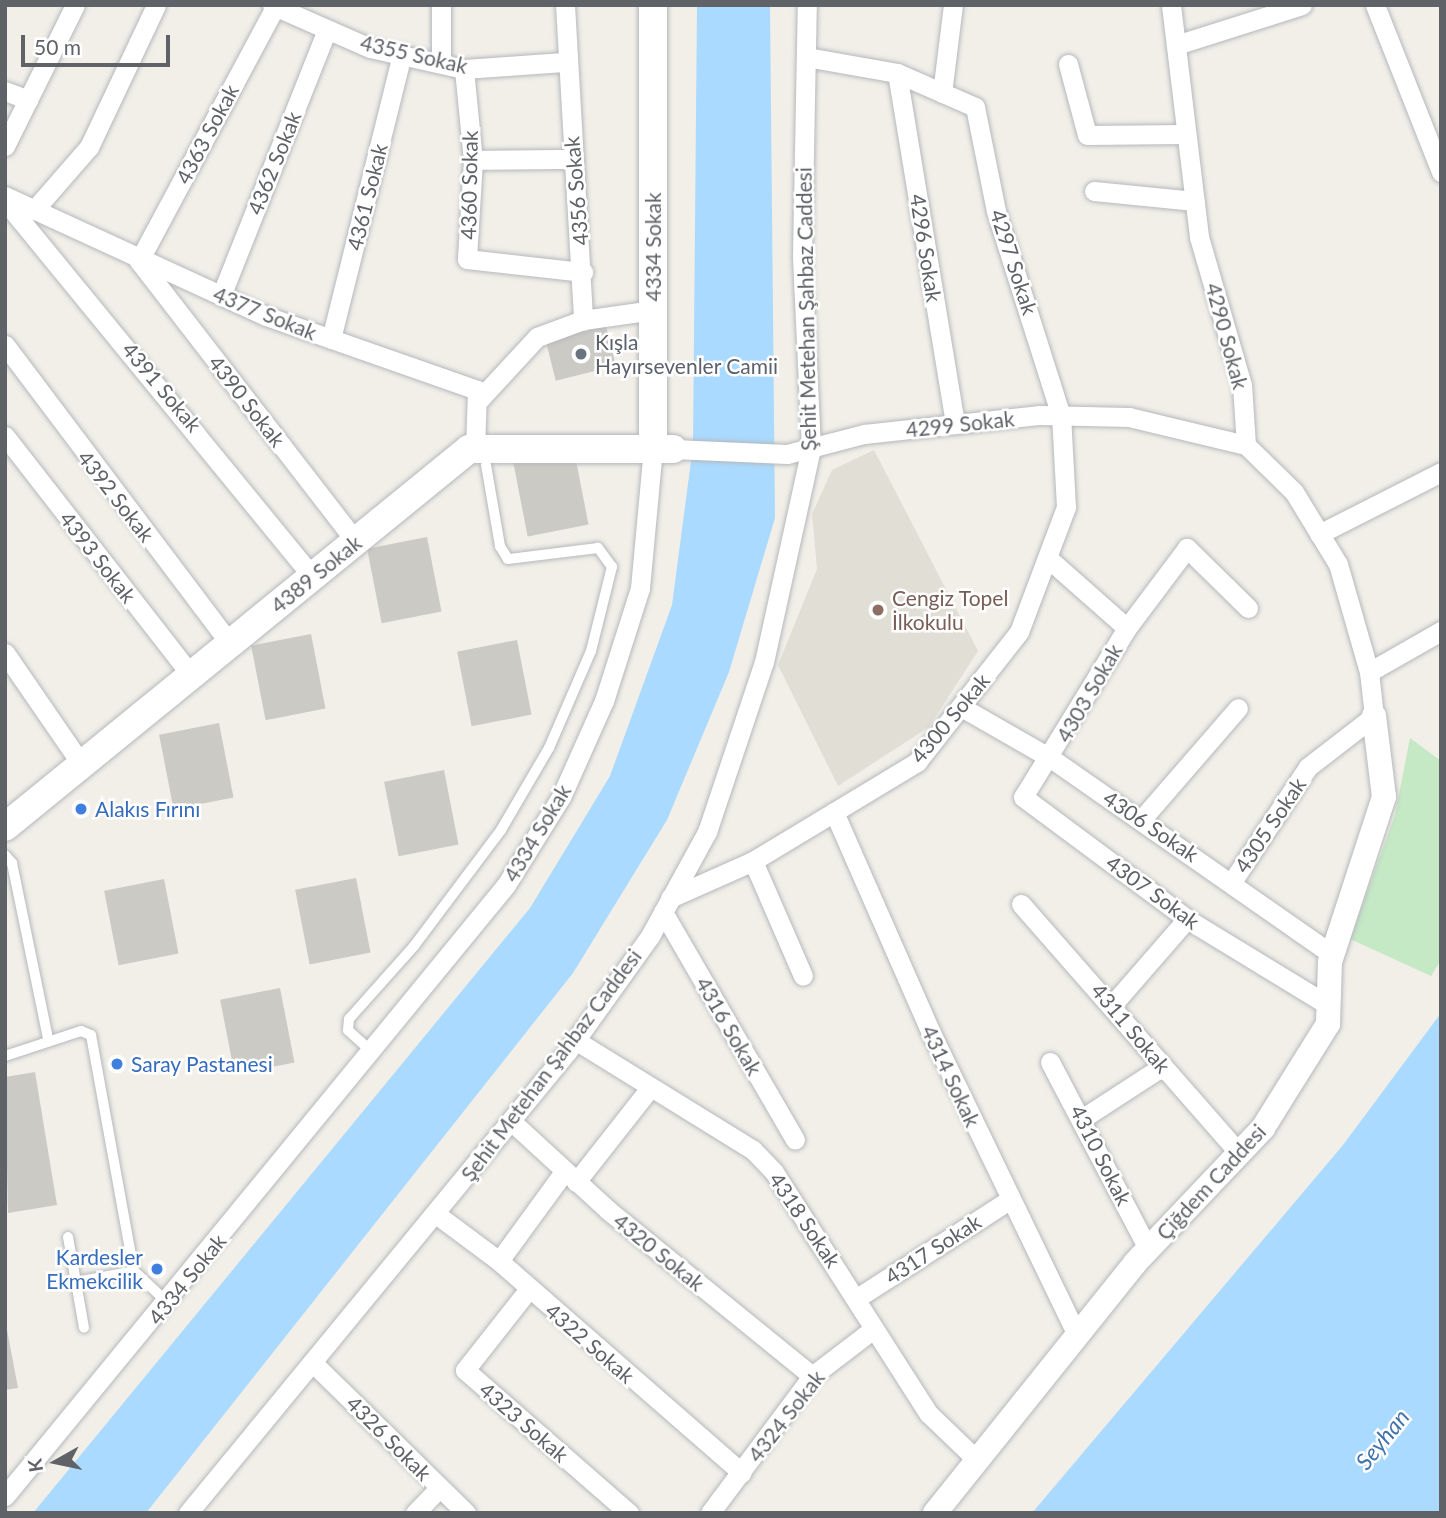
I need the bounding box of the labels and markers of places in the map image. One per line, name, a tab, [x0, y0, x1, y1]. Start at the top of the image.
place label: Kışla Hayırsevenler Camii	[595, 329, 779, 379]
marker: Kışla Hayırsevenler Camii	[573, 346, 589, 362]
place label: Cengiz Topel İlkokulu	[892, 585, 1009, 635]
marker: Cengiz Topel İlkokulu	[870, 602, 886, 618]
place label: Alakıs Fırını	[95, 796, 200, 822]
marker: Alakıs Fırını	[73, 801, 89, 817]
place label: Saray Pastanesi	[131, 1051, 273, 1077]
marker: Saray Pastanesi	[109, 1056, 125, 1072]
place label: Kardesler Ekmekcilik	[46, 1244, 143, 1294]
marker: Kardesler Ekmekcilik	[149, 1261, 165, 1277]

